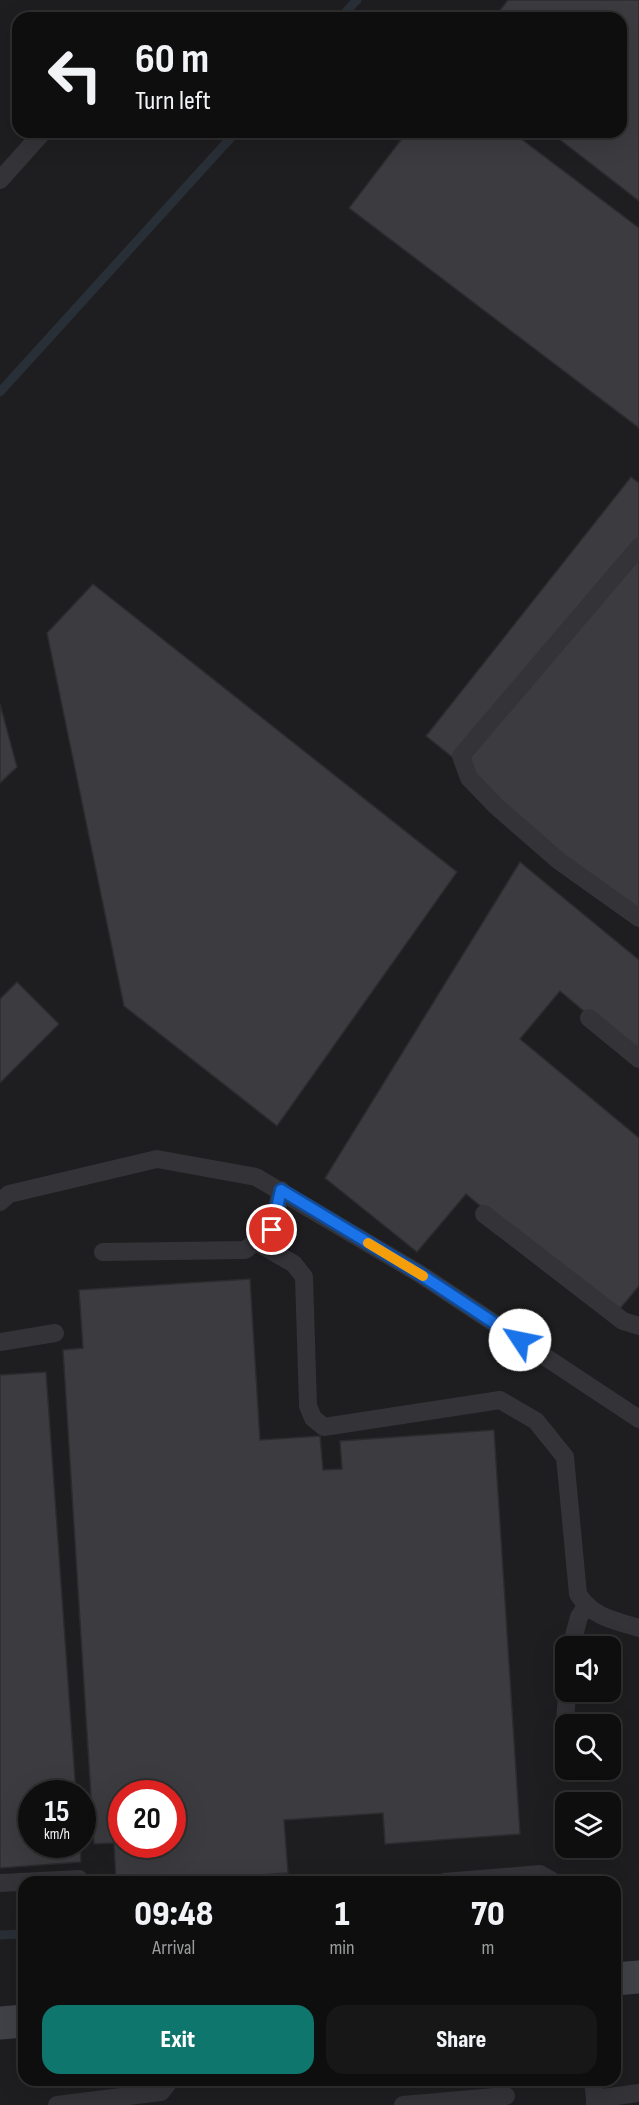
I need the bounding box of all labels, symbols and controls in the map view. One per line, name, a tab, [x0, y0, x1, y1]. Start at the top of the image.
text: 60 m	[135, 34, 209, 85]
icon: left	[36, 36, 114, 114]
text: Turn left	[135, 85, 211, 117]
pin	[246, 1204, 297, 1255]
icon: arrive	[255, 1213, 288, 1246]
position arrow	[488, 1308, 552, 1372]
map controls	[555, 1636, 621, 1858]
button: sound	[555, 1636, 621, 1702]
button: search	[555, 1714, 621, 1780]
speed limit sign: 20	[108, 1780, 186, 1858]
button: layers	[555, 1792, 621, 1858]
text: 15	[45, 1794, 70, 1830]
text: km/h	[44, 1825, 70, 1844]
text: 09:48	[134, 1893, 213, 1936]
text: 1	[335, 1893, 349, 1936]
text: 70	[471, 1893, 505, 1936]
text: Arrival	[152, 1936, 195, 1960]
text: min	[330, 1936, 355, 1960]
text: m	[481, 1936, 494, 1960]
button: Exit	[42, 2005, 314, 2074]
button: Share	[326, 2005, 597, 2074]

